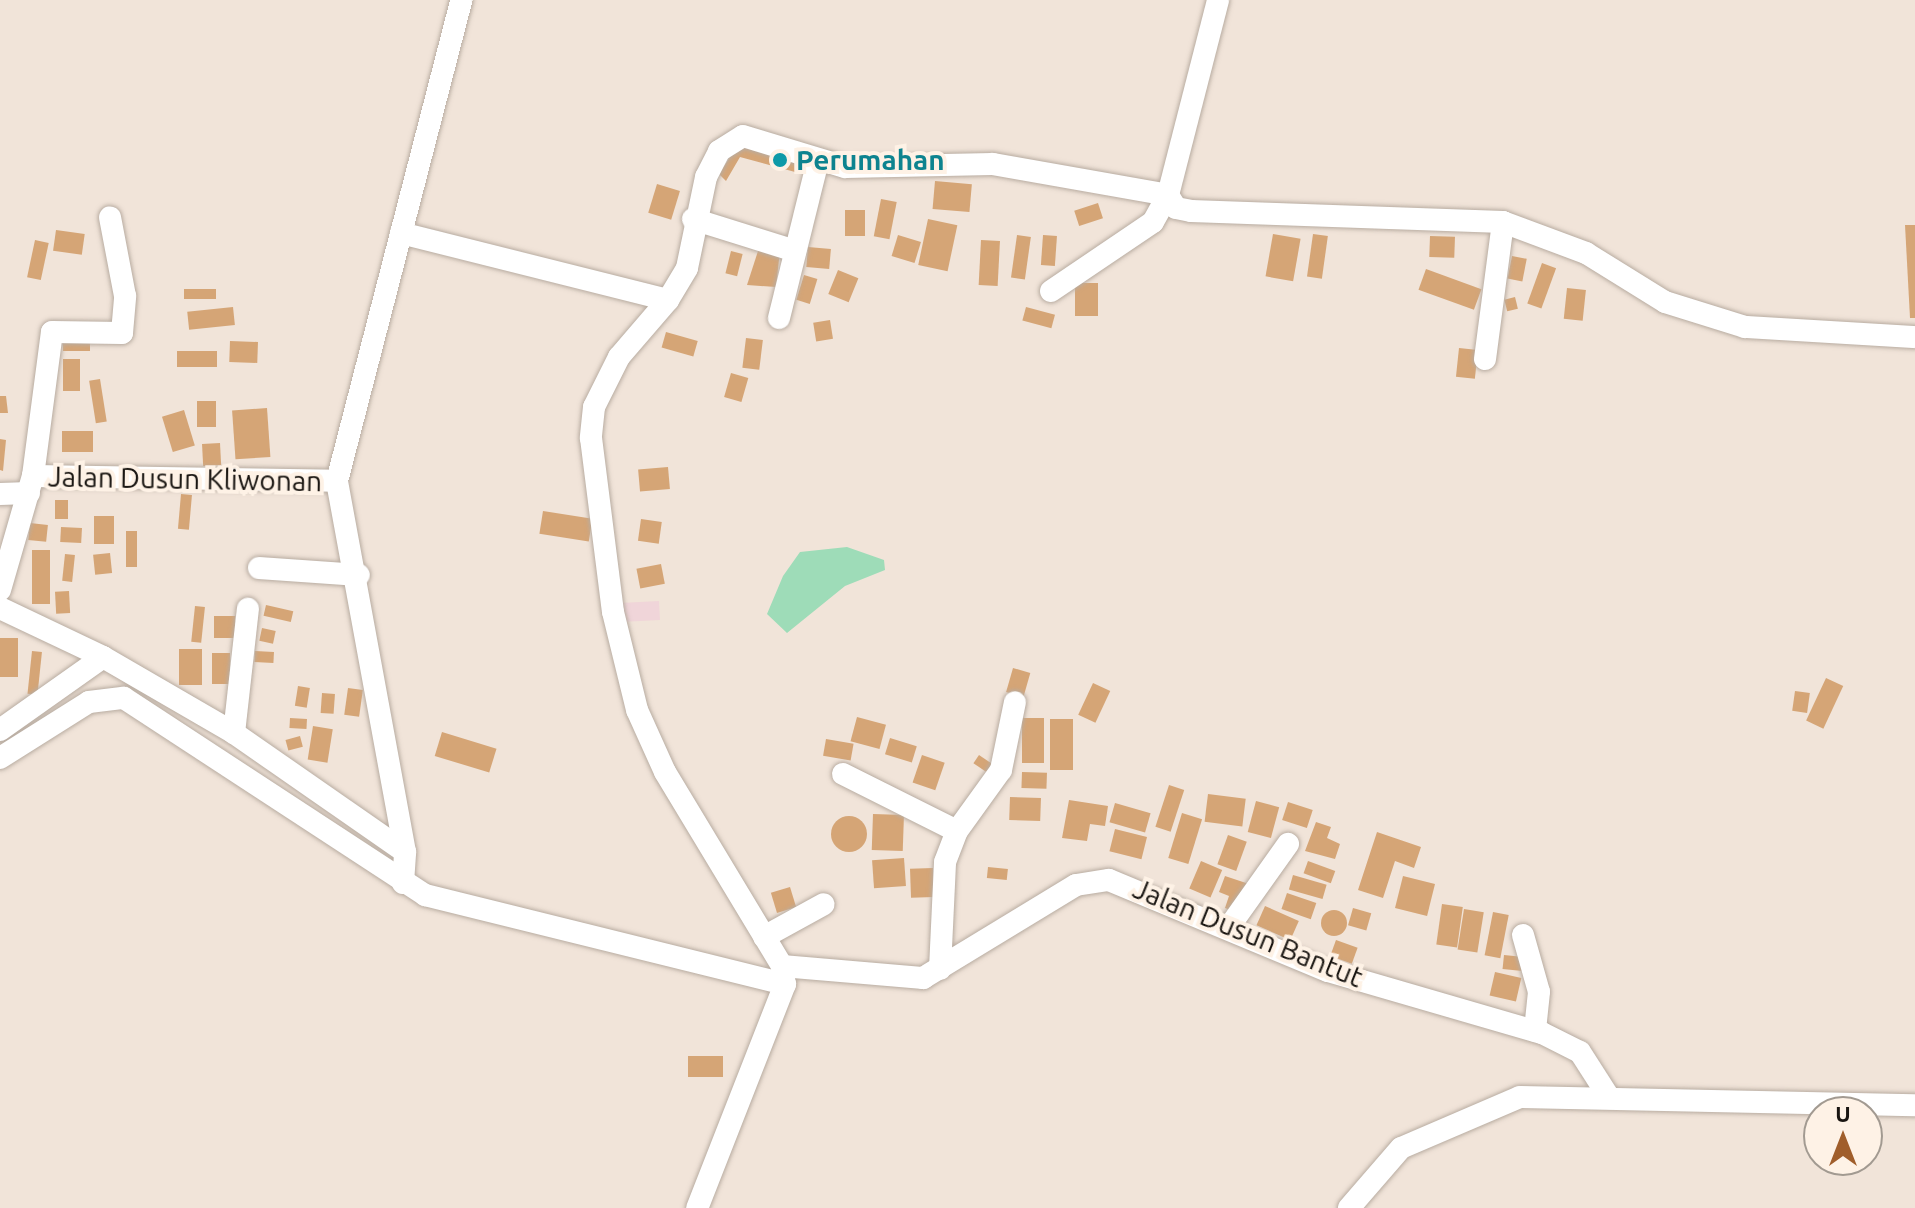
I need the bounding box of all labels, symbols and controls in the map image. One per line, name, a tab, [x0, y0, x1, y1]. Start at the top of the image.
place label: Perumahan	[796, 143, 945, 177]
marker: Perumahan	[771, 151, 789, 169]
street label: Jalan Dusun Kliwonan	[48, 460, 322, 498]
street label: Jalan Dusun Bantut	[1128, 872, 1368, 994]
north arrow	[1803, 1096, 1883, 1176]
text: U	[1835, 1101, 1851, 1126]

